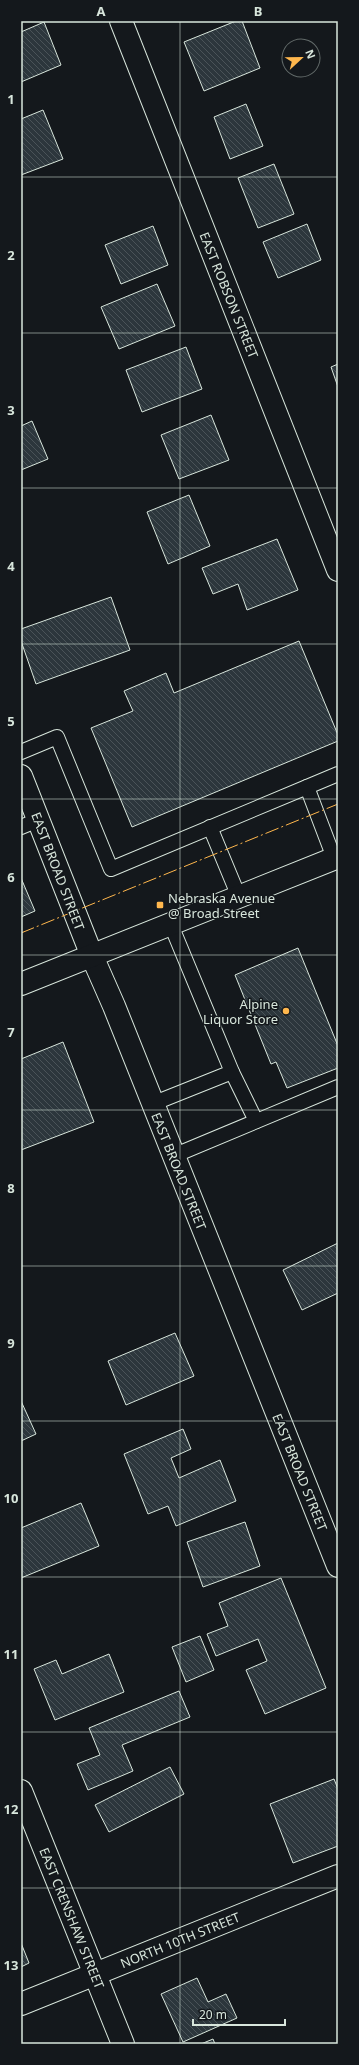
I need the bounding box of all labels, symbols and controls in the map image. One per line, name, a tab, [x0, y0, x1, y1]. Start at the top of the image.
text: A	[97, 2, 106, 20]
text: B	[254, 2, 262, 20]
north arrow	[281, 38, 321, 78]
text: N	[302, 47, 319, 61]
text: 1	[7, 90, 15, 108]
street label: EAST ROBSON STREET	[195, 229, 263, 362]
text: 2	[7, 246, 15, 264]
text: 3	[7, 401, 15, 419]
text: 4	[7, 557, 15, 575]
text: 5	[7, 712, 15, 730]
street label: EAST BROAD STREET	[27, 809, 89, 933]
text: 6	[7, 868, 15, 886]
place label: Nebraska Avenue @ Broad Street	[168, 889, 275, 922]
marker: Nebraska Avenue @ Broad Street	[155, 900, 165, 910]
place label: Alpine Liquor Store	[203, 995, 278, 1028]
marker: Alpine Liquor Store	[281, 1006, 291, 1016]
text: 7	[7, 1023, 15, 1041]
street label: EAST BROAD STREET	[147, 1110, 211, 1233]
text: 8	[7, 1179, 15, 1197]
text: 9	[7, 1334, 15, 1352]
street label: EAST BROAD STREET	[268, 1411, 332, 1534]
text: 10	[4, 1489, 18, 1507]
text: 11	[4, 1645, 18, 1663]
text: 12	[4, 1800, 18, 1818]
street label: EAST CRENSHAW STREET	[35, 1845, 109, 1992]
street label: NORTH 10TH STREET	[117, 1907, 243, 1972]
text: 13	[4, 1956, 18, 1974]
scale bar	[193, 2001, 285, 2027]
text: 20 m	[199, 2006, 227, 2023]

